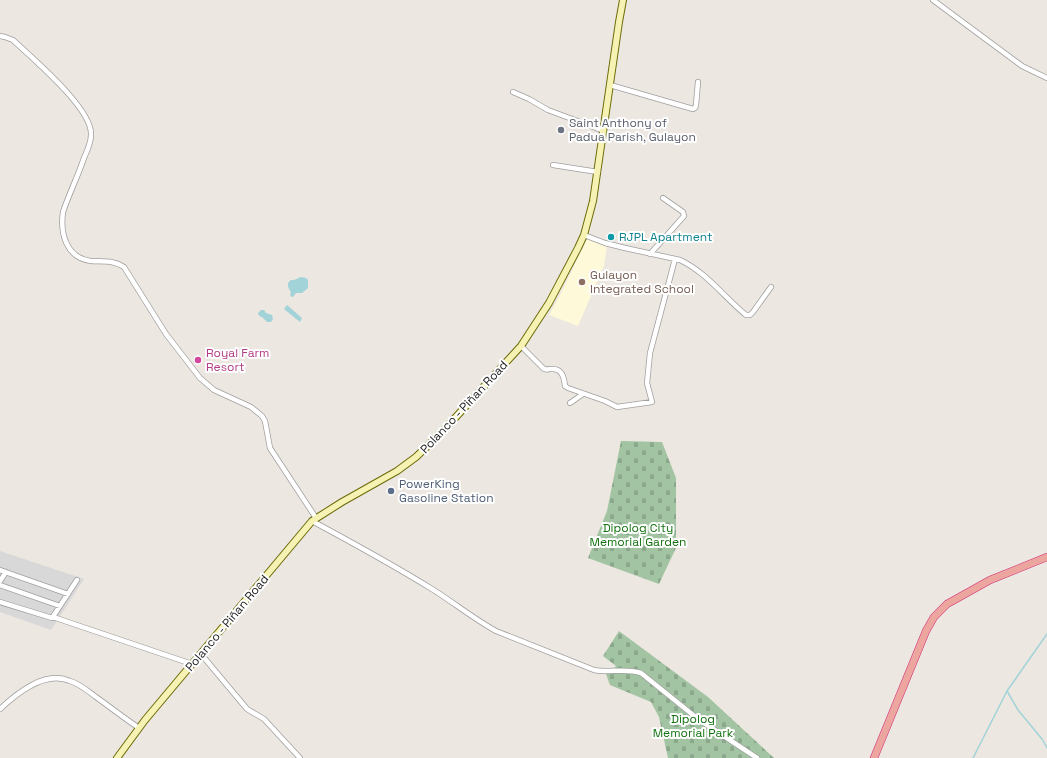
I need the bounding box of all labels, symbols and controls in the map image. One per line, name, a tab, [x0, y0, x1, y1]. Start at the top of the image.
place label: Saint Anthony of Padua Parish, Gulayon	[569, 115, 696, 145]
marker: Saint Anthony of Padua Parish, Gulayon	[556, 125, 566, 135]
place label: RJPL Apartment	[619, 229, 712, 245]
marker: RJPL Apartment	[606, 232, 616, 242]
place label: Gulayon Integrated School	[590, 267, 694, 297]
marker: Gulayon Integrated School	[577, 277, 587, 287]
place label: Royal Farm Resort	[206, 345, 269, 375]
marker: Royal Farm Resort	[193, 355, 203, 365]
street label: Polanco - Piñan Road	[417, 357, 511, 457]
place label: PowerKing Gasoline Station	[399, 476, 494, 506]
marker: PowerKing Gasoline Station	[386, 486, 396, 496]
park label: Dipolog City Memorial Garden	[590, 520, 686, 550]
street label: Polanco - Piñan Road	[182, 571, 272, 675]
park label: Dipolog Memorial Park	[653, 711, 734, 741]

